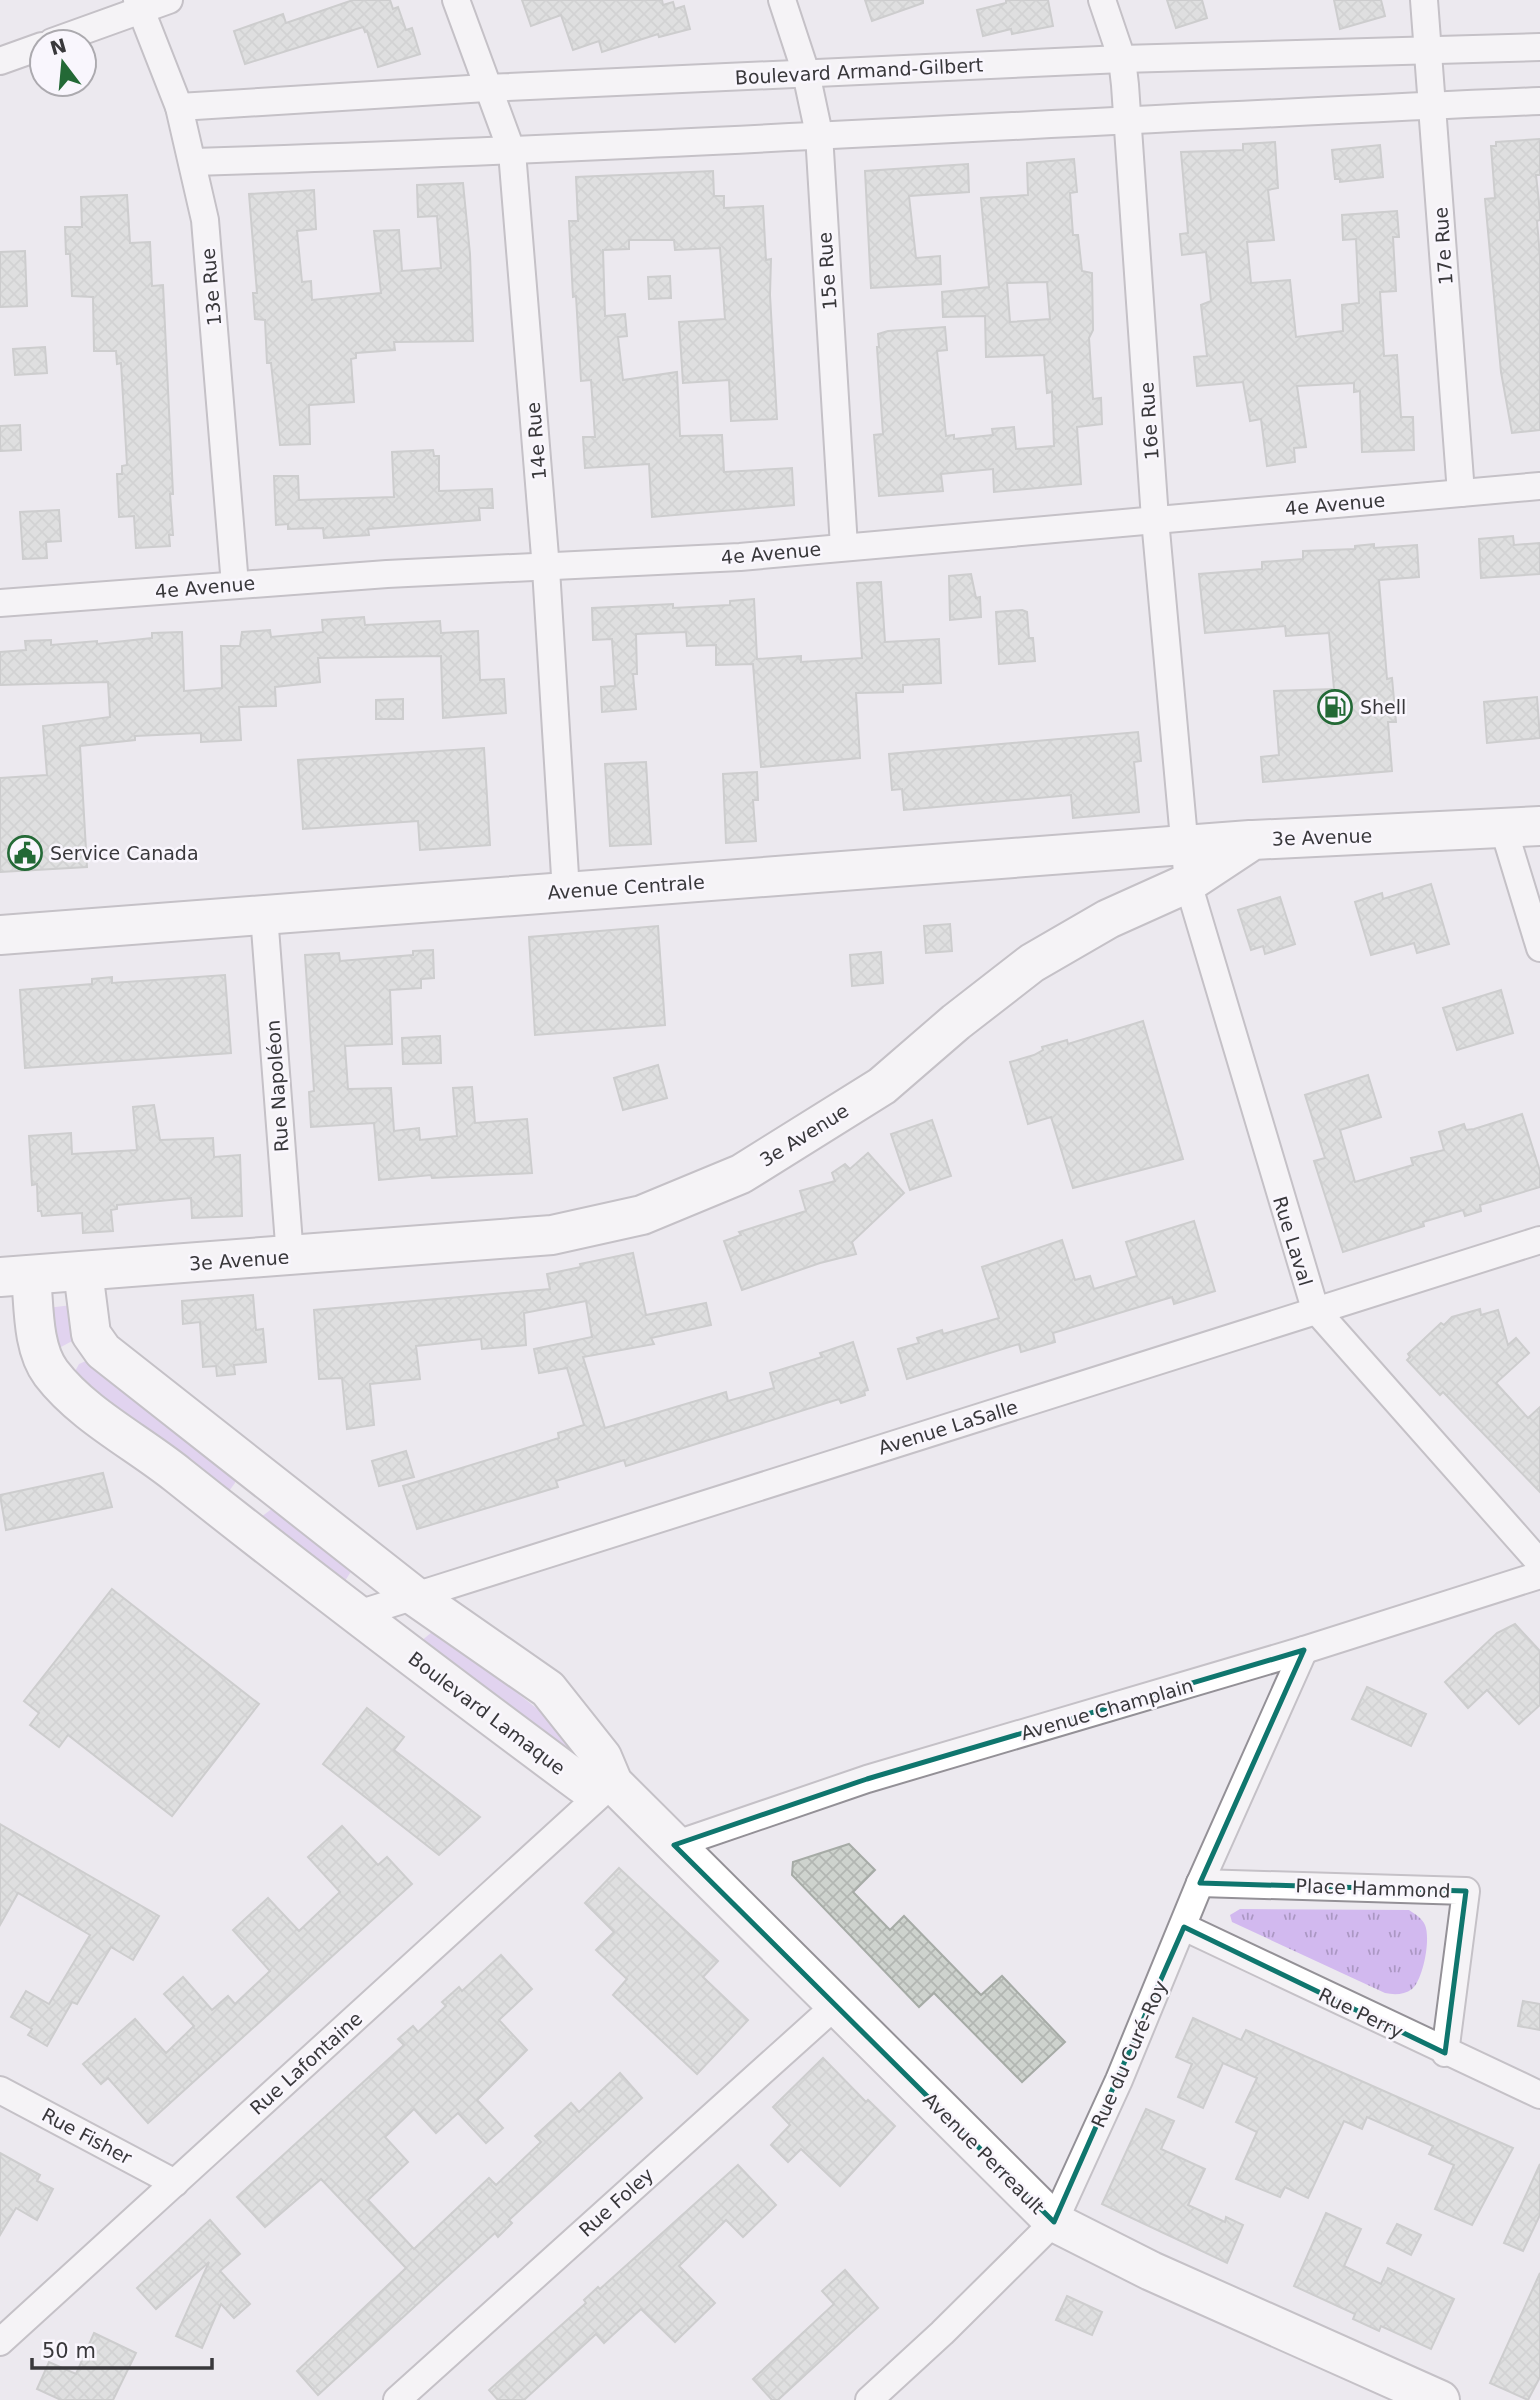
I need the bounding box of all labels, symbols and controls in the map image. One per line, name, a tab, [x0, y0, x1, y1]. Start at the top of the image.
north arrow	[28, 28, 98, 98]
text: N	[48, 34, 69, 59]
street label: Boulevard Armand-Gilbert	[734, 54, 984, 88]
street label: 17e Rue	[1429, 206, 1457, 286]
street label: 15e Rue	[813, 231, 841, 311]
street label: 13e Rue	[197, 247, 225, 327]
street label: 16e Rue	[1135, 381, 1163, 461]
street label: 14e Rue	[522, 401, 550, 481]
street label: 4e Avenue	[1284, 489, 1386, 519]
street label: 4e Avenue	[720, 538, 822, 568]
street label: 4e Avenue	[154, 572, 256, 602]
fuel station icon: Shell	[1316, 688, 1354, 726]
place label: Shell	[1360, 696, 1406, 718]
street label: 3e Avenue	[1271, 824, 1373, 850]
public building icon: Service Canada	[6, 834, 44, 872]
place label: Service Canada	[50, 842, 199, 864]
street label: Avenue Centrale	[547, 871, 705, 903]
street label: Rue Napoléon	[261, 1019, 293, 1153]
street label: 3e Avenue	[756, 1099, 852, 1171]
street label: Rue Laval	[1269, 1194, 1317, 1288]
street label: 3e Avenue	[188, 1246, 290, 1274]
street label: Avenue LaSalle	[876, 1395, 1020, 1459]
street label: Boulevard Lamaque	[404, 1647, 570, 1779]
street label: Avenue Champlain	[1018, 1674, 1196, 1744]
street label: Place Hammond	[1295, 1874, 1451, 1902]
street label: Rue du Curé-Roy	[1087, 1977, 1171, 2131]
street label: Rue Perry	[1315, 1983, 1407, 2043]
street label: Rue Lafontaine	[246, 2007, 366, 2119]
street label: Avenue Perreault	[919, 2088, 1049, 2218]
street label: Rue Fisher	[38, 2103, 136, 2169]
street label: Rue Foley	[574, 2163, 658, 2241]
scale bar	[32, 2326, 212, 2370]
text: 50 m	[42, 2339, 96, 2363]

